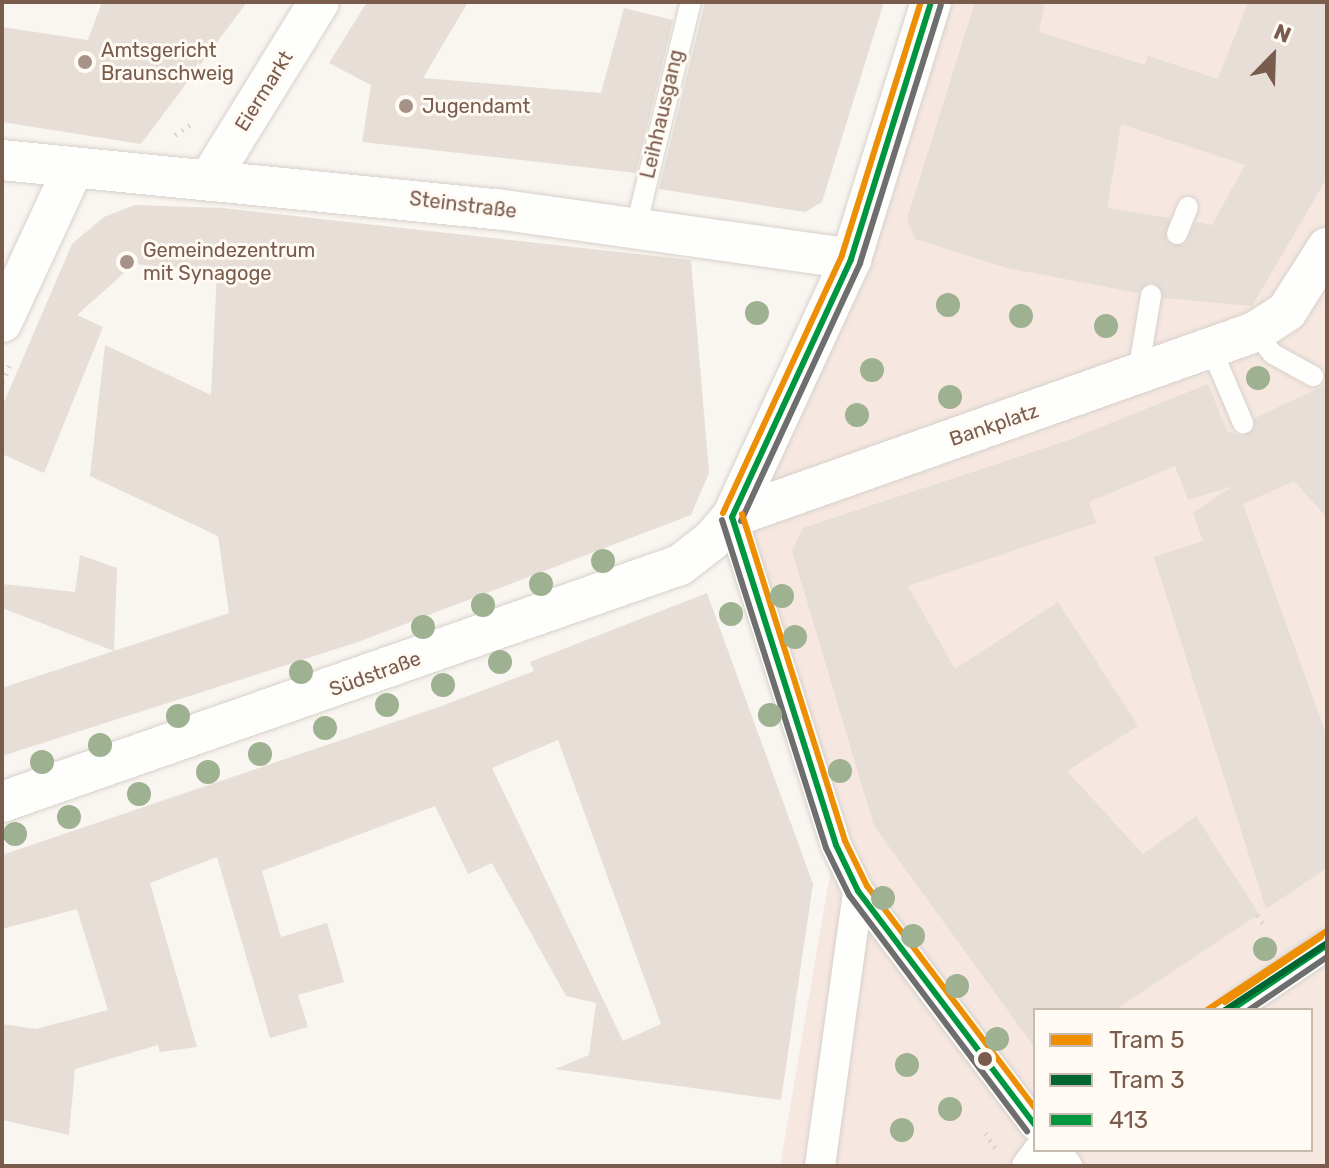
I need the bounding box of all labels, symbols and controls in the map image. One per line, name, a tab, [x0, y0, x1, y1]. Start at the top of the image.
north arrow	[1233, 16, 1313, 96]
text: N	[1270, 18, 1295, 49]
place label: Amtsgericht Braunschweig	[101, 38, 234, 85]
street label: Eiermarkt	[230, 46, 298, 136]
street label: Leihhausgang	[635, 47, 689, 181]
marker: Amtsgericht Braunschweig	[76, 53, 94, 71]
place label: Jugendamt	[422, 94, 530, 118]
marker: Jugendamt	[397, 97, 415, 115]
street label: Steinstraße	[408, 187, 518, 223]
place label: Gemeindezentrum mit Synagoge	[143, 238, 315, 285]
marker: Gemeindezentrum mit Synagoge	[118, 253, 136, 271]
street label: Bankplatz	[946, 399, 1042, 451]
street label: Südstraße	[326, 646, 424, 702]
legend	[1033, 1008, 1313, 1152]
text: Tram 5	[1109, 1026, 1185, 1054]
unlabelled marker	[977, 1051, 993, 1067]
text: Tram 3	[1109, 1066, 1185, 1094]
text: 413	[1109, 1106, 1148, 1134]

